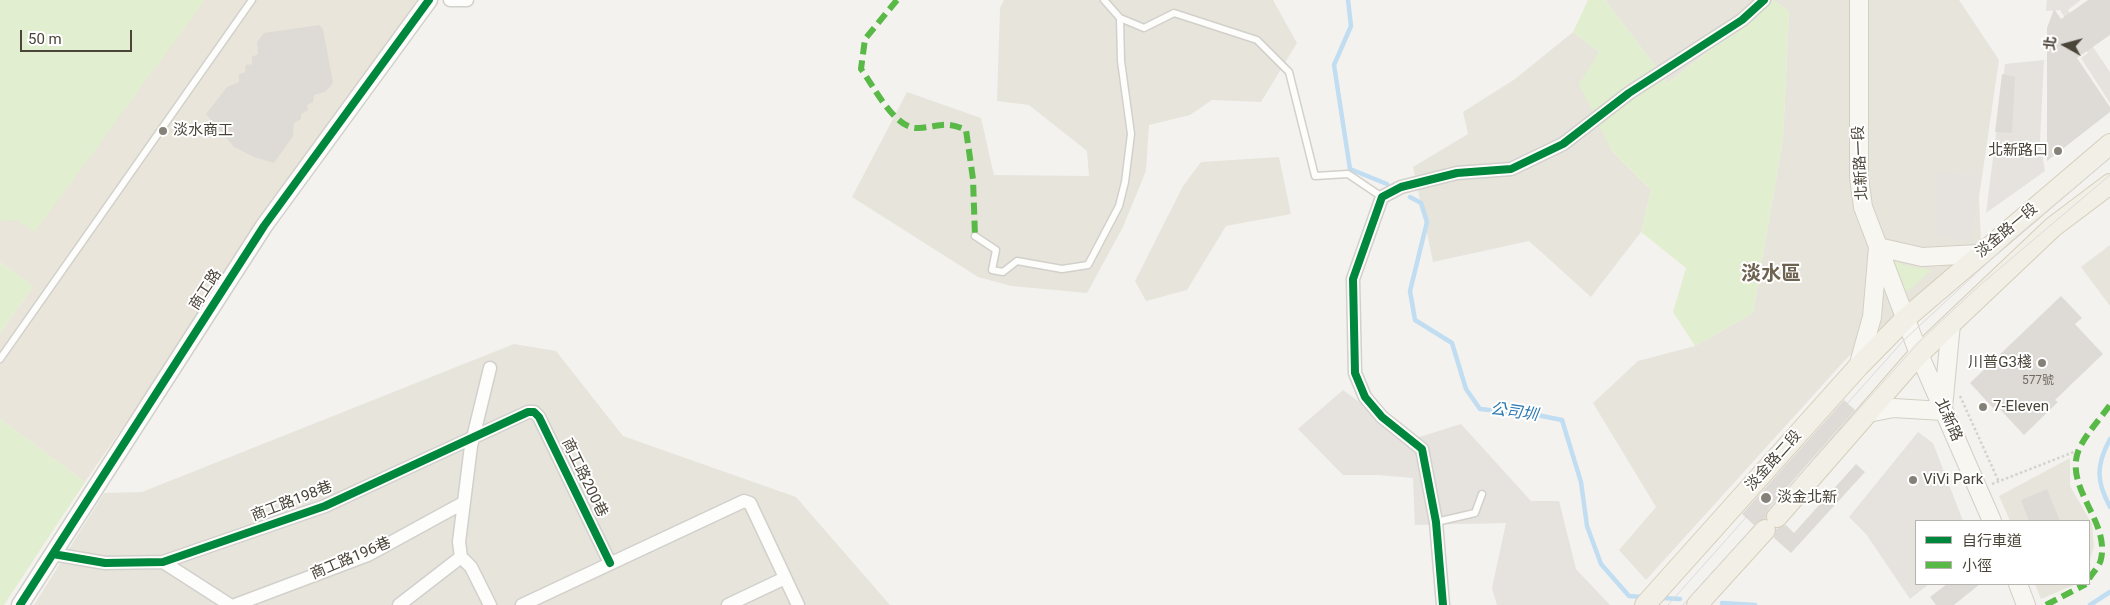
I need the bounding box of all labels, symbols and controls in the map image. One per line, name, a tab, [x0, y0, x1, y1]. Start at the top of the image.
scale bar	[22, 20, 135, 52]
north arrow	[2040, 20, 2090, 70]
text: 50 m	[28, 30, 62, 48]
text: 北	[2041, 35, 2059, 51]
place label: 淡水商工	[173, 122, 233, 140]
marker: 淡水商工	[157, 125, 169, 137]
street label: 北新路一段	[1850, 125, 1872, 201]
place label: 北新路口	[1988, 142, 2048, 160]
marker: 北新路口	[2052, 145, 2064, 157]
street label: 淡金路一段	[1972, 200, 2042, 262]
district label: 淡水區	[1741, 263, 1801, 287]
street label: 商工路	[186, 266, 226, 314]
place label: 川普G3棧	[1968, 354, 2032, 372]
marker: 川普G3棧	[2036, 357, 2048, 369]
house number: 577號	[2022, 374, 2054, 388]
street label: 北新路	[1931, 396, 1965, 444]
place label: 7-Eleven	[1993, 398, 2049, 416]
water label: 公司圳	[1489, 400, 1539, 426]
marker: 7-Eleven	[1977, 401, 1989, 413]
street label: 淡金路二段	[1742, 427, 1806, 495]
street label: 商工路200巷	[557, 436, 611, 520]
place label: ViVi Park	[1923, 471, 1983, 489]
marker: ViVi Park	[1907, 474, 1919, 486]
street label: 商工路198巷	[249, 478, 335, 526]
place label: 淡金北新	[1777, 489, 1837, 507]
marker: 淡金北新	[1759, 491, 1773, 505]
legend	[1915, 520, 2090, 585]
text: 自行車道	[1962, 532, 2022, 550]
street label: 商工路196巷	[308, 534, 394, 584]
text: 小徑	[1962, 557, 1992, 575]

